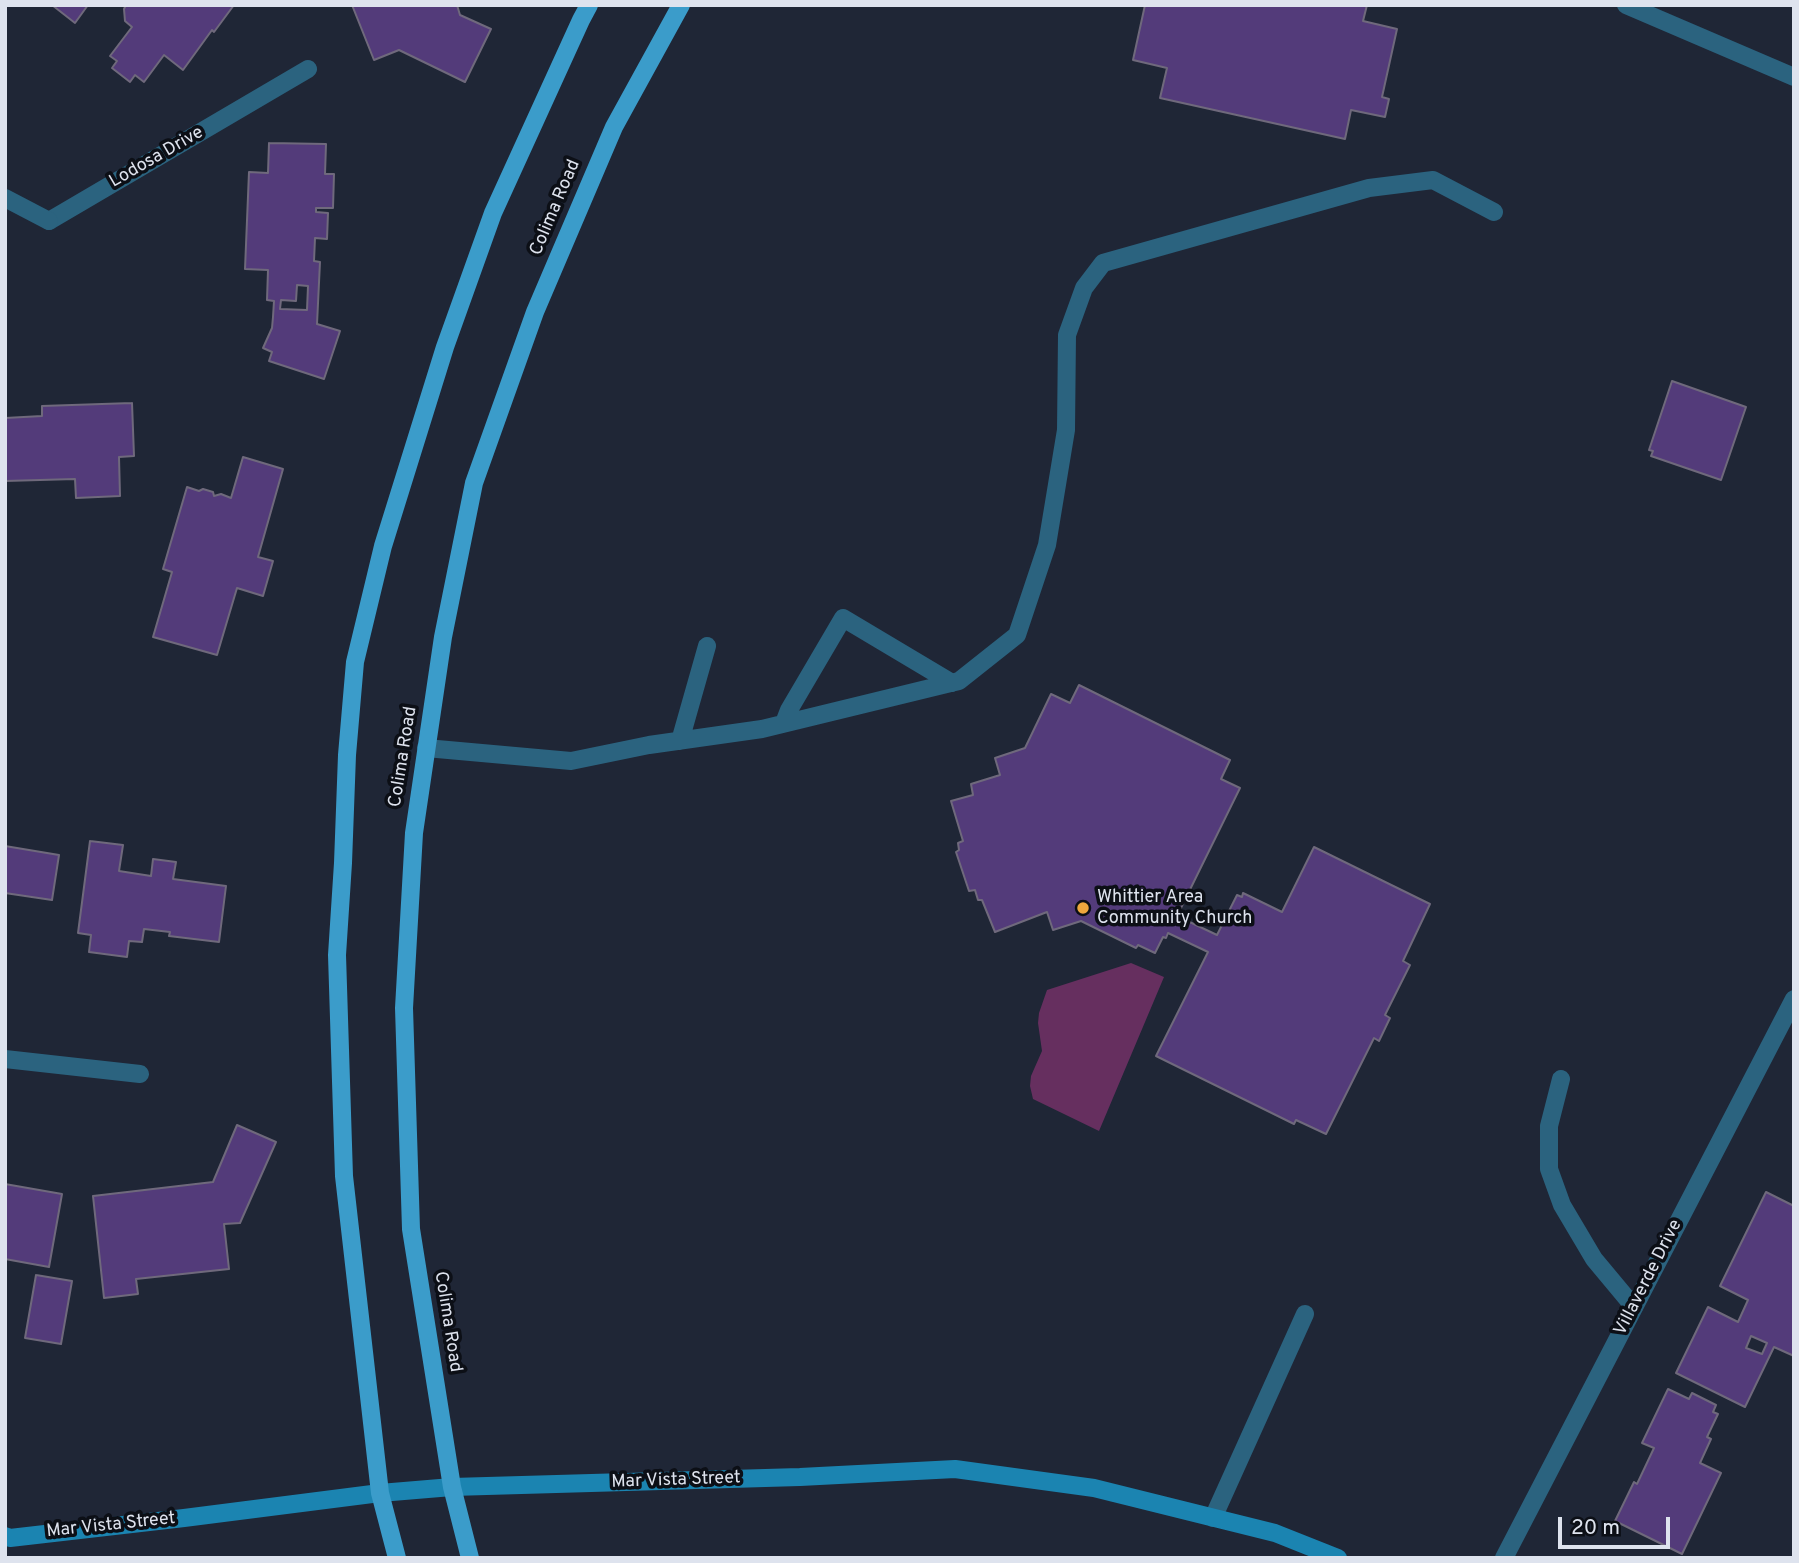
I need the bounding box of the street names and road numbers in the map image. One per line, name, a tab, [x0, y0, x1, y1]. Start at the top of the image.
street label: Lodosa Drive	[106, 122, 208, 194]
street label: Colima Road	[526, 157, 586, 259]
street label: Colima Road	[385, 705, 423, 809]
street label: Villaverde Drive	[1610, 1216, 1688, 1340]
street label: Colima Road	[428, 1270, 466, 1374]
street label: Mar Vista Street	[611, 1468, 741, 1494]
street label: Mar Vista Street	[46, 1509, 176, 1543]

